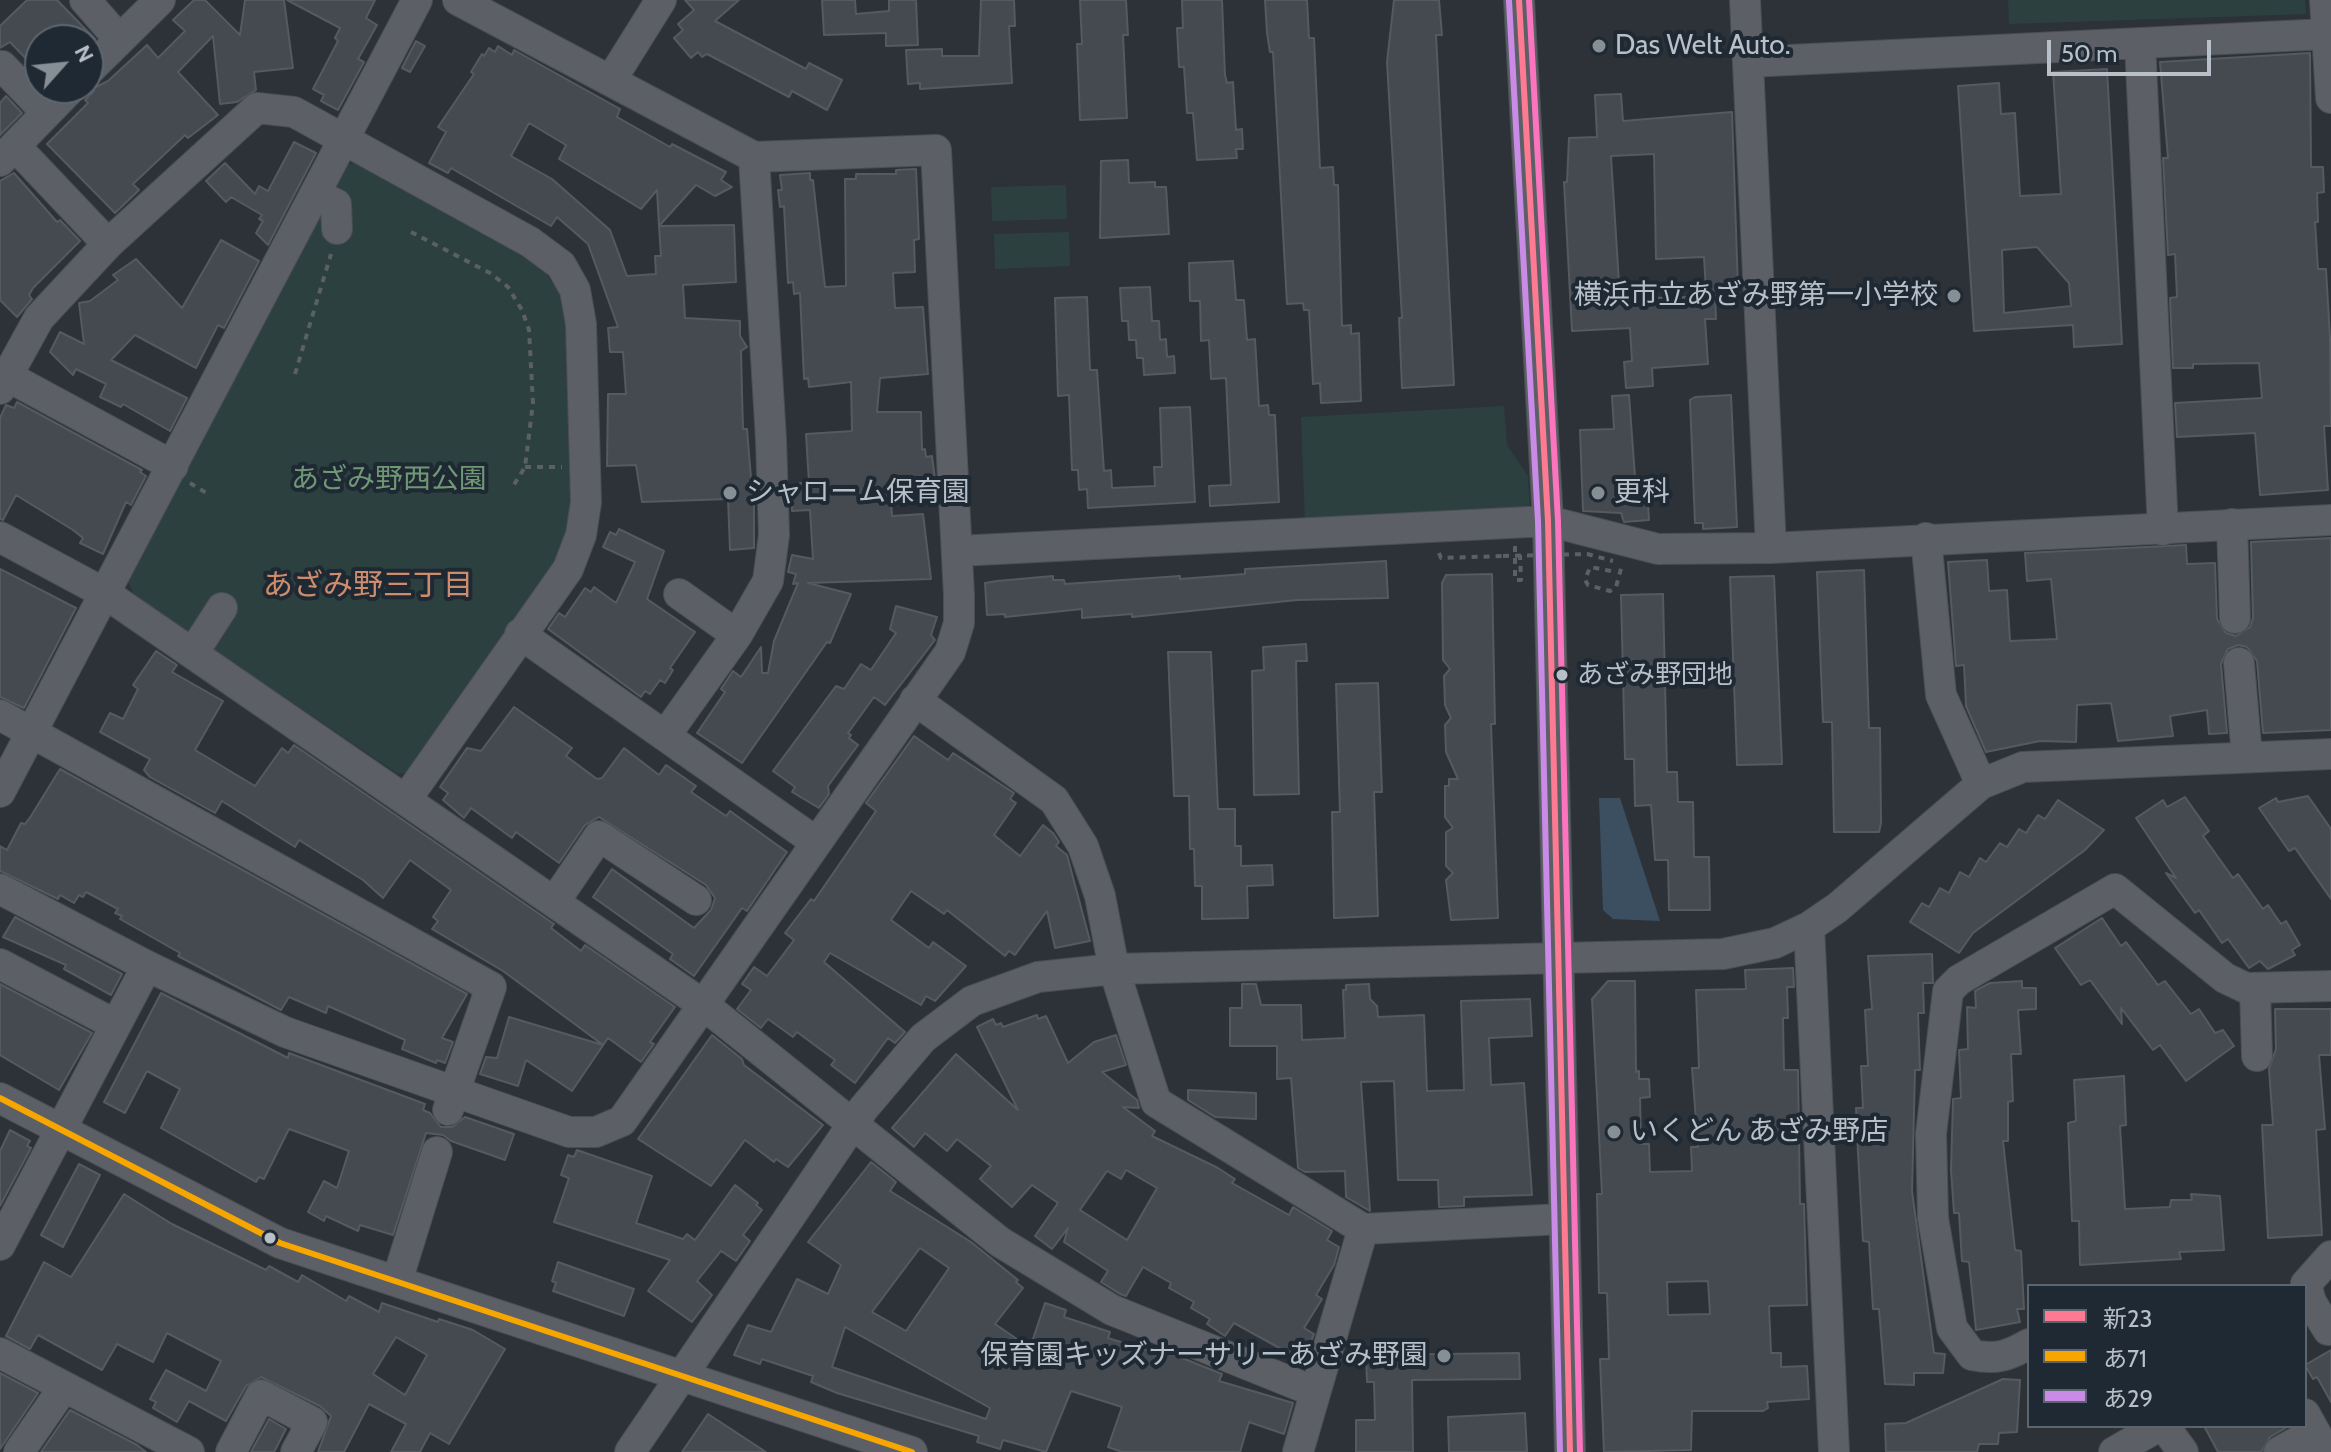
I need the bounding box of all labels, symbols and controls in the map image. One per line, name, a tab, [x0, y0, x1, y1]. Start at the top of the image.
north arrow	[24, 24, 104, 104]
scale bar	[2051, 24, 2215, 74]
place label: Das Welt Auto.	[1615, 29, 1791, 63]
marker: Das Welt Auto.	[1590, 37, 1608, 55]
text: 50 m	[2061, 39, 2117, 68]
text: N	[68, 41, 100, 67]
place label: 横浜市立あざみ野第一小学校	[1574, 279, 1938, 313]
marker: 横浜市立あざみ野第一小学校	[1945, 287, 1963, 305]
park label: あざみ野西公園	[291, 463, 487, 497]
place label: シャローム保育園	[746, 476, 970, 510]
place label: 更科	[1614, 476, 1670, 510]
marker: シャローム保育園	[721, 484, 739, 502]
marker: 更科	[1589, 484, 1607, 502]
district label: あざみ野三丁目	[263, 568, 473, 604]
place label: あざみ野団地	[1577, 659, 1733, 691]
marker: あざみ野団地	[1554, 667, 1570, 683]
place label: いくどん あざみ野店	[1630, 1115, 1888, 1149]
marker: いくどん あざみ野店	[1605, 1123, 1623, 1141]
unlabelled marker	[262, 1230, 278, 1246]
legend	[2027, 1284, 2307, 1428]
text: 新23	[2103, 1304, 2153, 1333]
place label: 保育園キッズナーサリーあざみ野園	[980, 1339, 1428, 1373]
text: あ71	[2103, 1344, 2147, 1373]
marker: 保育園キッズナーサリーあざみ野園	[1435, 1347, 1453, 1365]
text: あ29	[2103, 1384, 2153, 1413]

